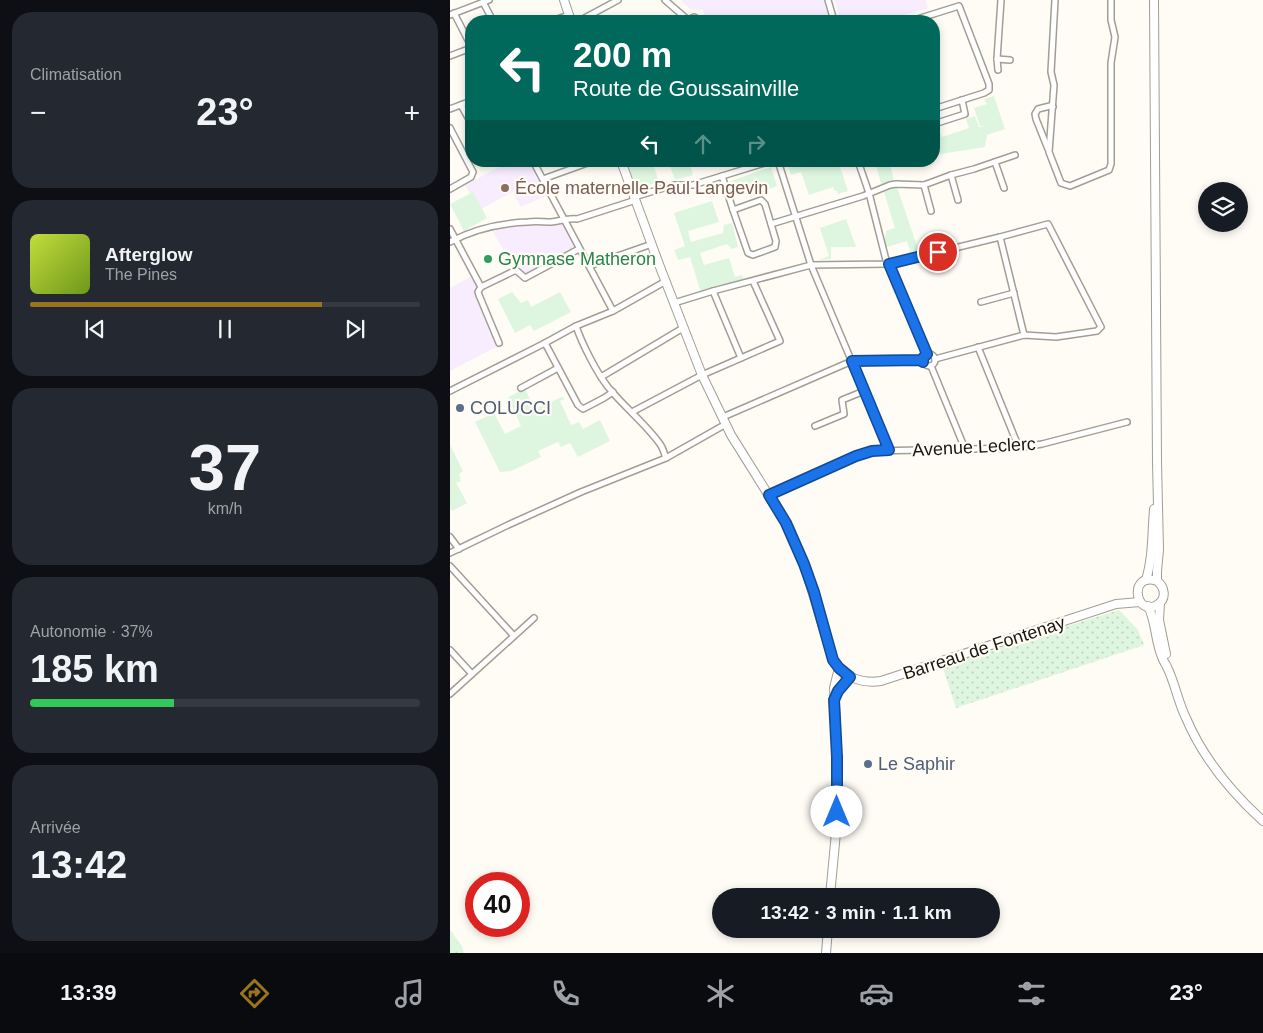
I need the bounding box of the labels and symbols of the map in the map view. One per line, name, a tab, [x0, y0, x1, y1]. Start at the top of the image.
place label: École maternelle Paul Langevin	[515, 178, 768, 198]
marker: École maternelle Paul Langevin	[499, 182, 511, 194]
pin	[917, 231, 959, 273]
place label: Gymnase Matheron	[498, 249, 656, 269]
marker: Gymnase Matheron	[482, 253, 494, 265]
place label: COLUCCI	[470, 398, 551, 418]
marker: COLUCCI	[454, 402, 466, 414]
street label: Avenue Leclerc	[912, 434, 1036, 460]
street label: Barreau de Fontenay	[900, 612, 1068, 684]
place label: Le Saphir	[878, 754, 955, 774]
marker: Le Saphir	[862, 758, 874, 770]
position arrow	[810, 785, 862, 837]
speed limit sign: 40	[465, 872, 530, 937]

